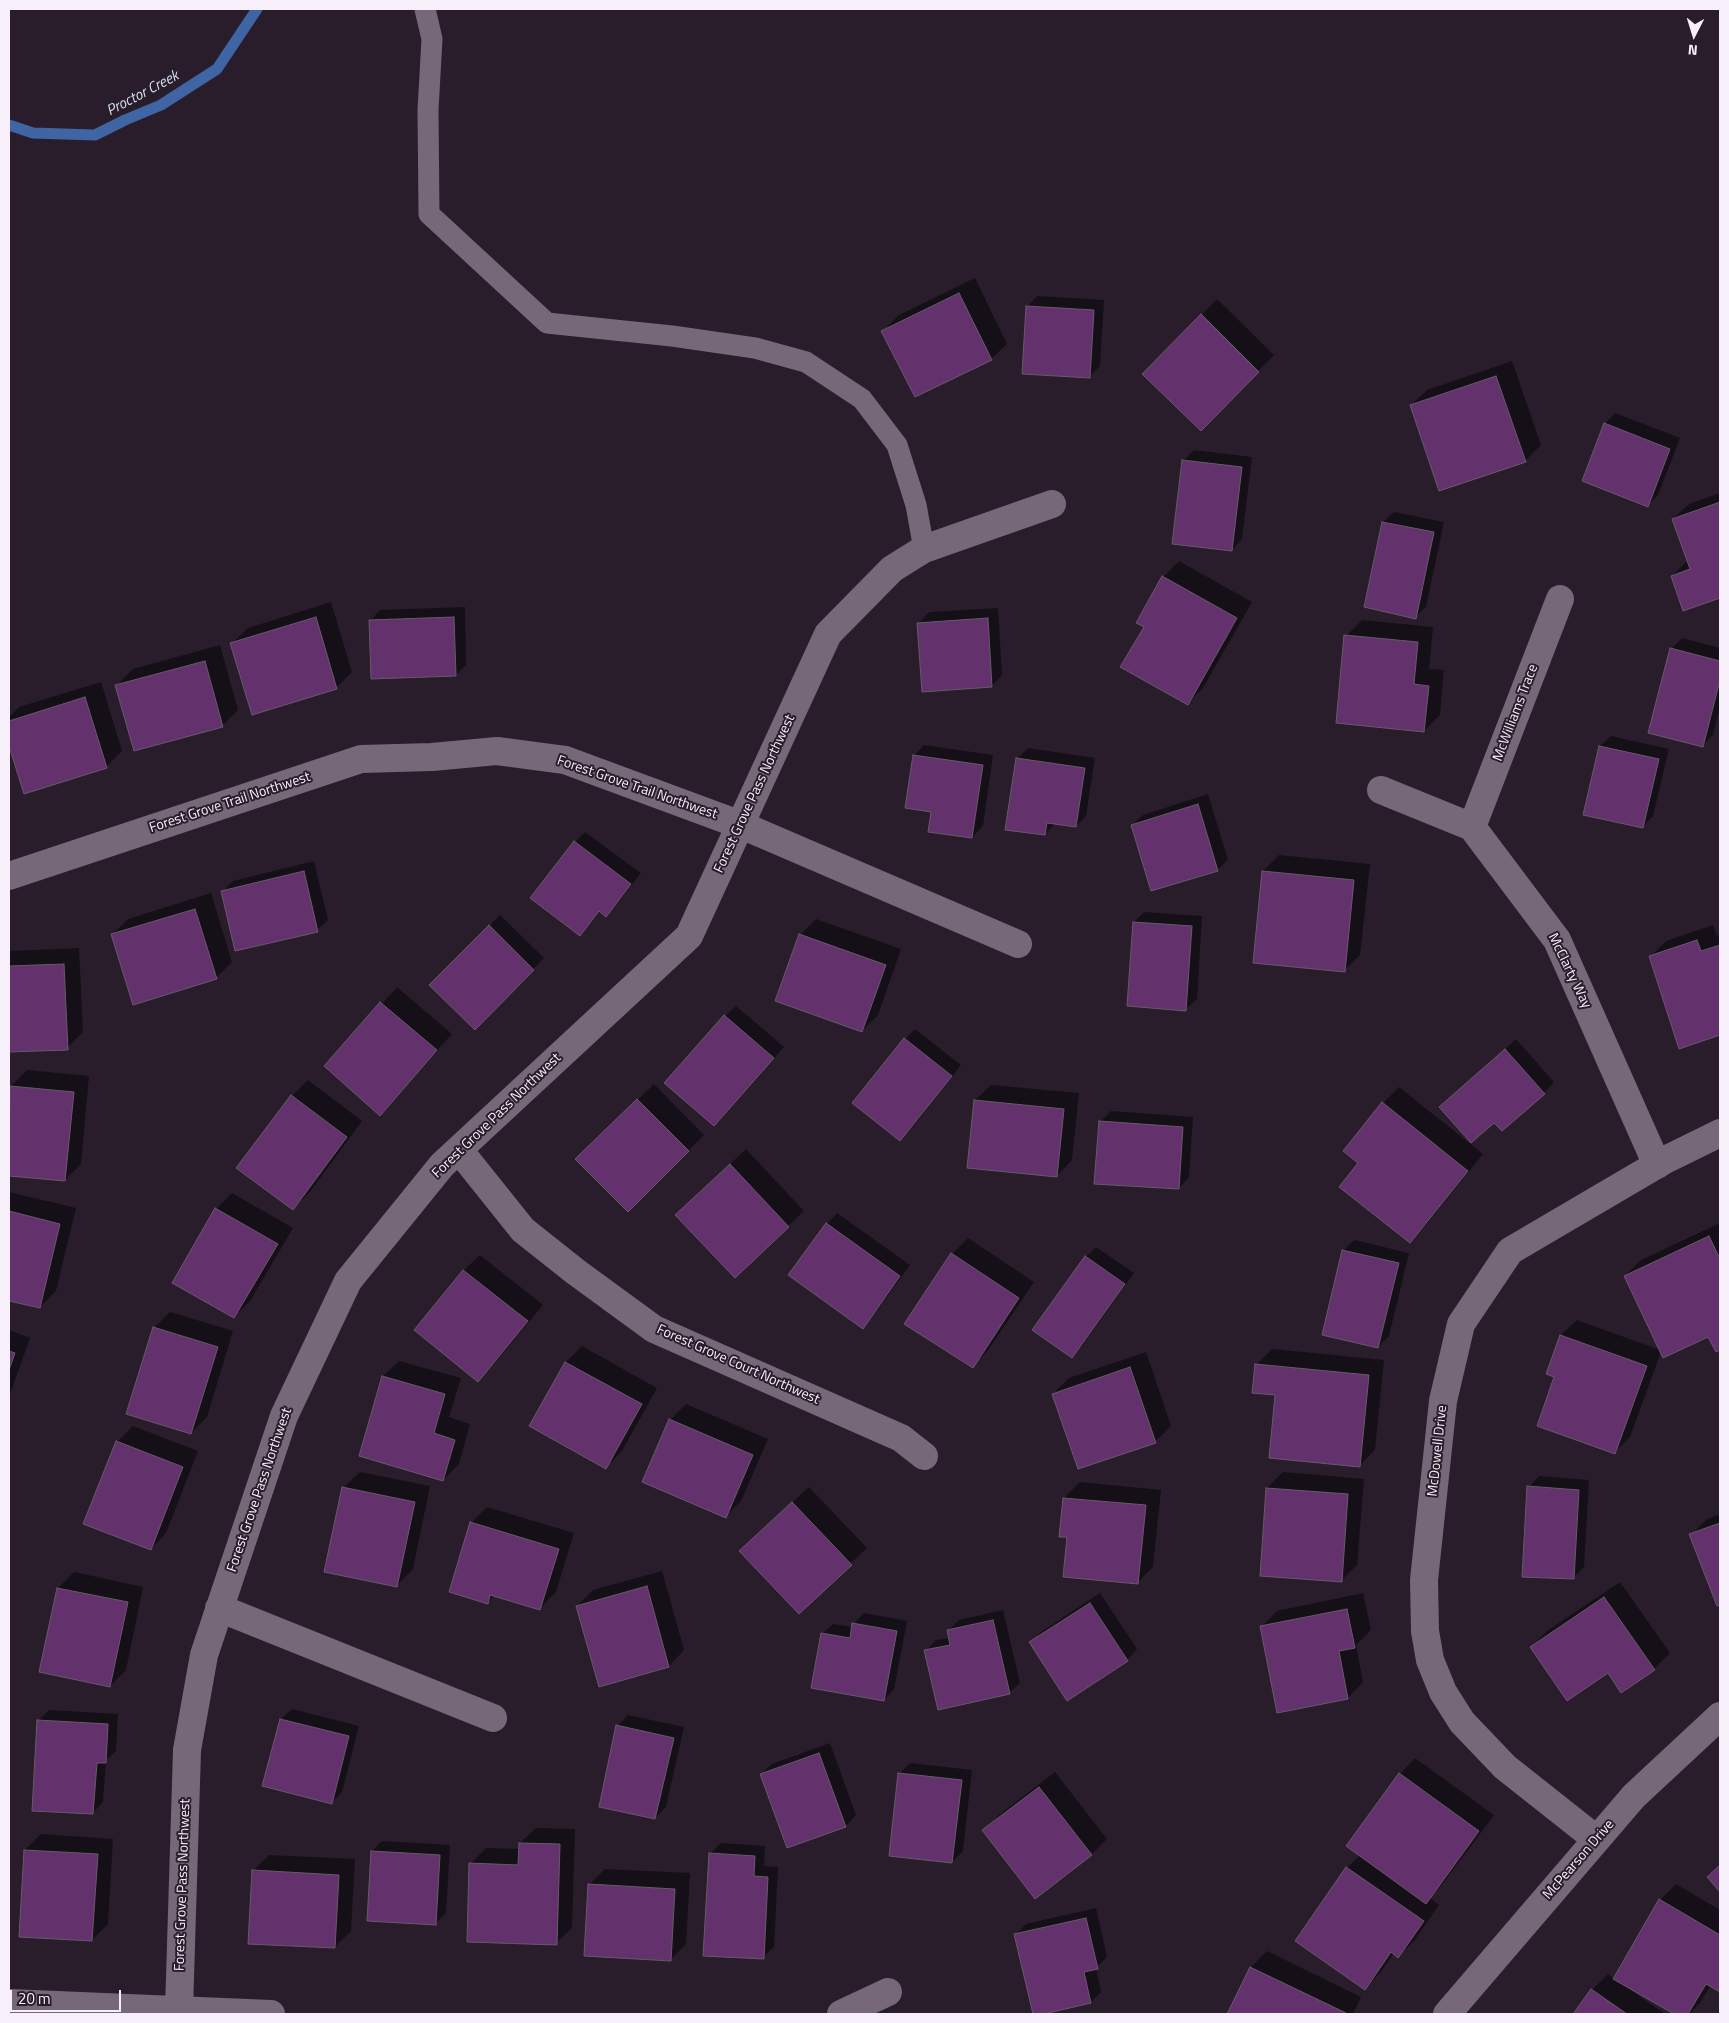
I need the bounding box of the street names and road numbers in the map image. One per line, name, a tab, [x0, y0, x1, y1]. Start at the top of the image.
street label: McWilliams Trace	[1490, 662, 1542, 764]
street label: Forest Grove Pass Northwest	[711, 712, 799, 876]
street label: Forest Grove Trail Northwest	[555, 753, 719, 823]
street label: Forest Grove Trail Northwest	[147, 769, 313, 837]
street label: McClarty Way	[1544, 931, 1594, 1011]
street label: Forest Grove Pass Northwest	[429, 1050, 565, 1182]
street label: Forest Grove Court Northwest	[654, 1321, 822, 1409]
street label: McDowell Drive	[1425, 1404, 1451, 1498]
street label: Forest Grove Pass Northwest	[224, 1406, 296, 1574]
street label: Forest Grove Pass Northwest	[172, 1798, 194, 1972]
street label: McPearson Drive	[1540, 1817, 1618, 1903]

